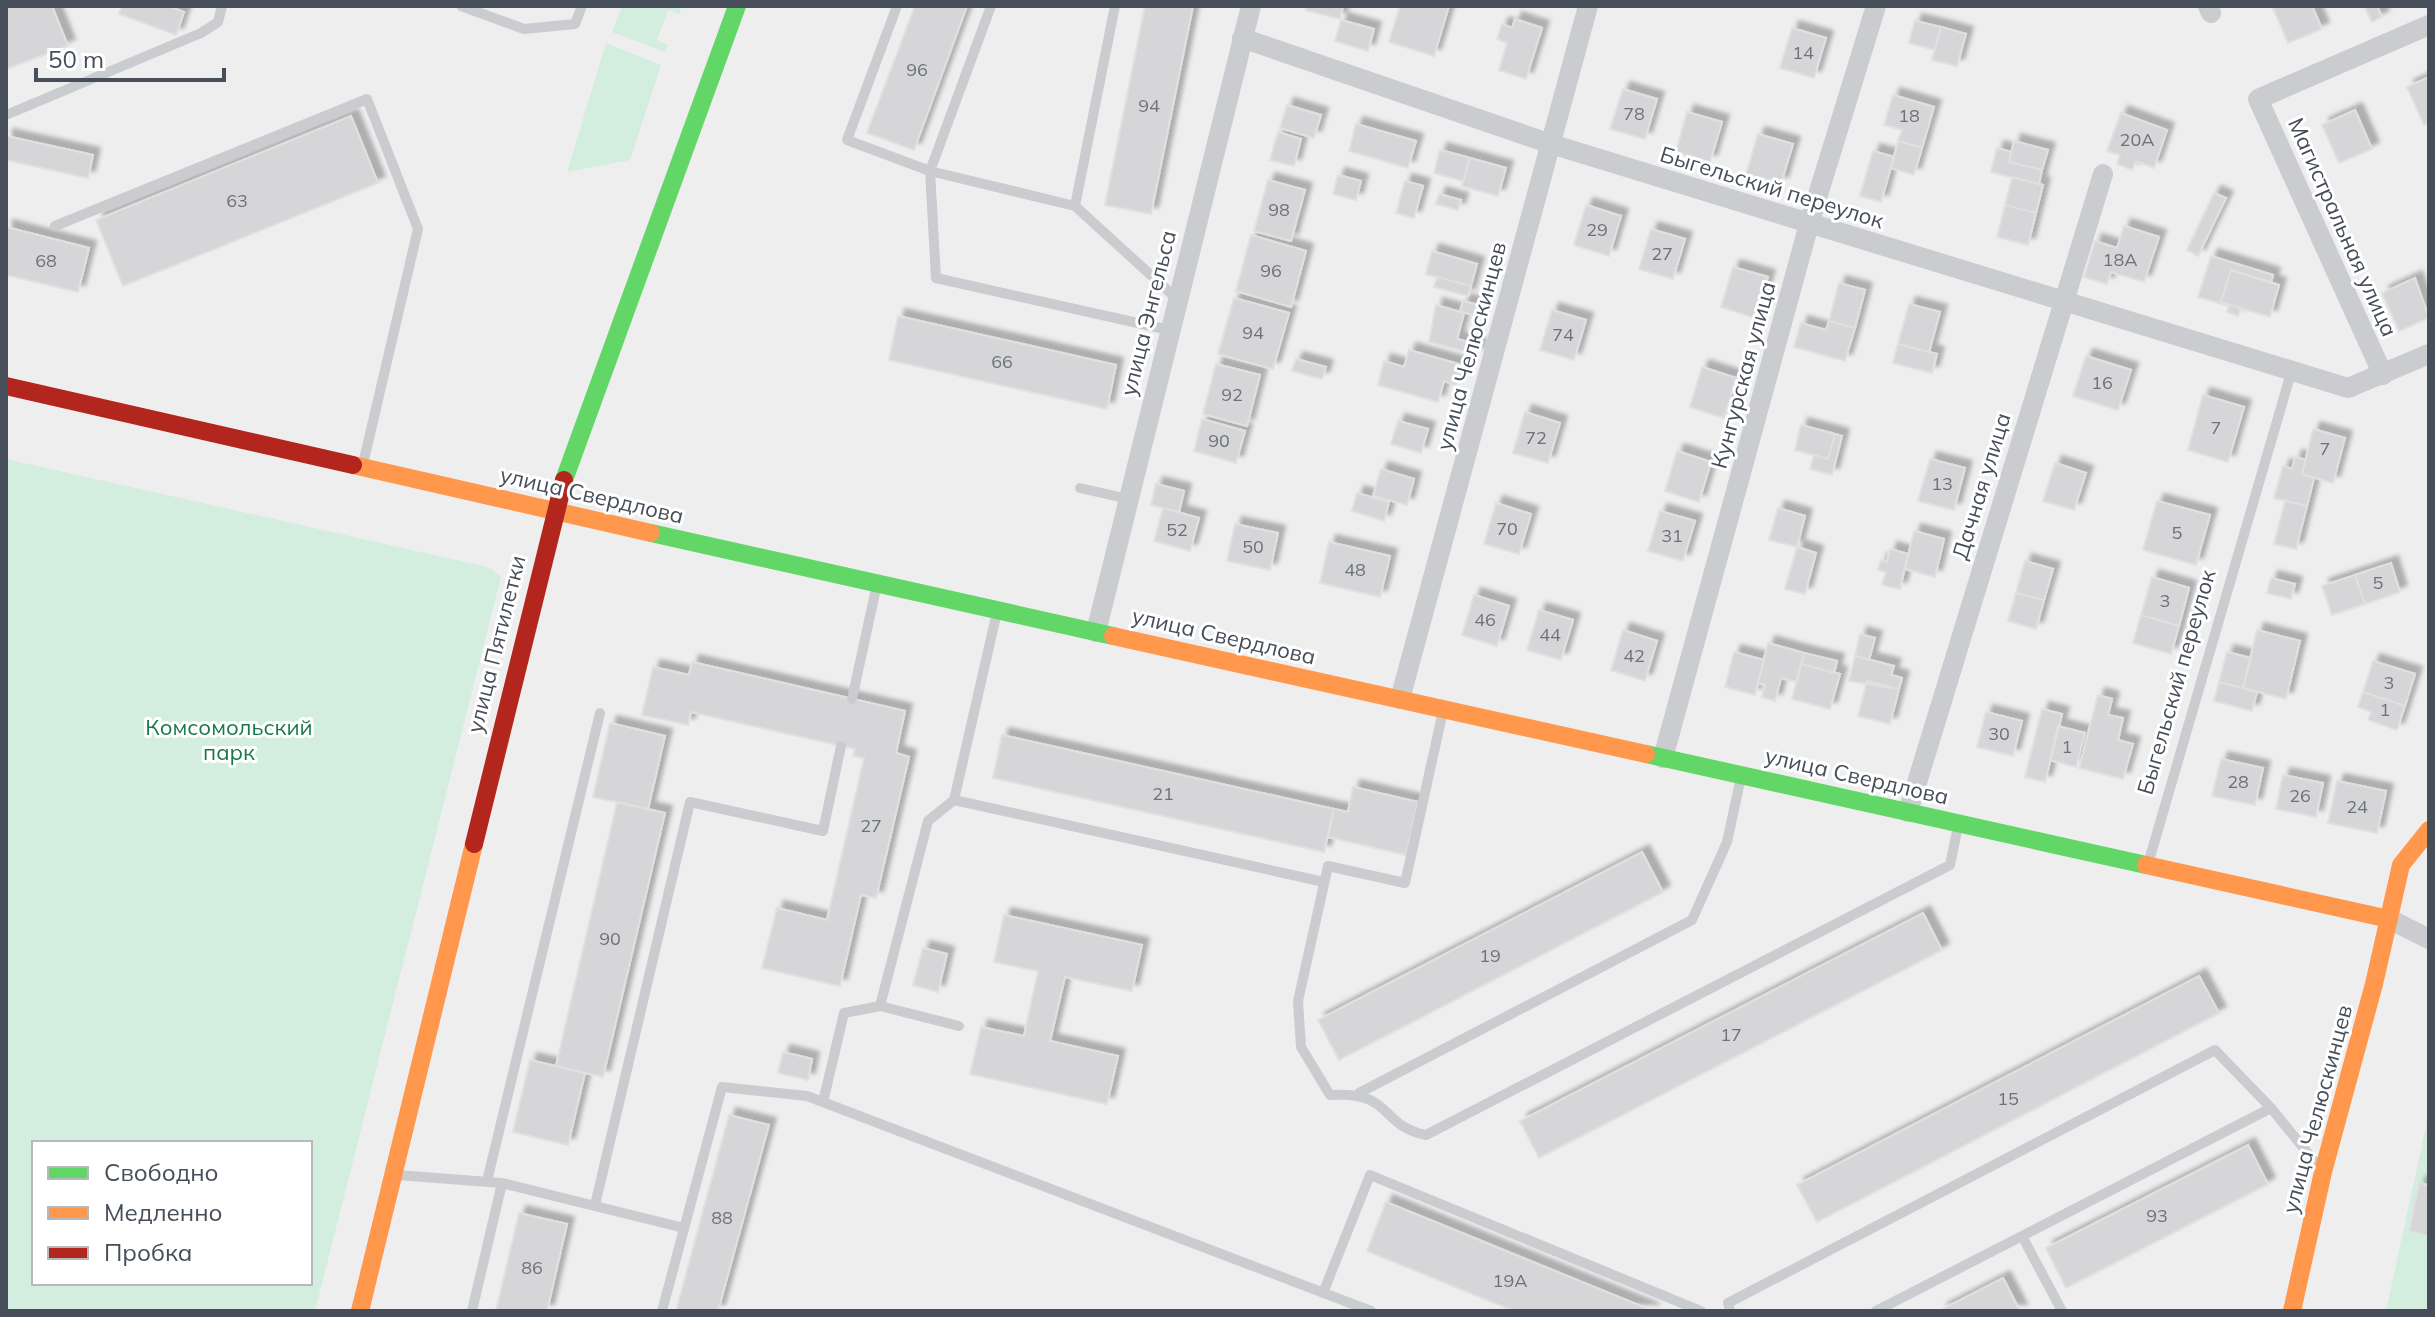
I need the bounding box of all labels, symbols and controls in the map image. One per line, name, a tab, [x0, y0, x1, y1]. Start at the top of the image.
scale bar	[36, 32, 224, 82]
house number: 14	[1792, 41, 1814, 64]
text: 50 m	[48, 44, 104, 74]
house number: 96	[906, 58, 928, 81]
house number: 94	[1138, 94, 1160, 117]
house number: 78	[1623, 102, 1645, 125]
house number: 18	[1898, 104, 1920, 127]
street label: Магистральная улица	[2282, 113, 2404, 341]
house number: 20А	[2120, 128, 2154, 151]
street label: Быгельский переулок	[1657, 140, 1887, 234]
house number: 63	[226, 189, 248, 212]
house number: 98	[1268, 198, 1290, 221]
house number: 29	[1586, 218, 1608, 241]
street label: улица Энгельса	[1114, 227, 1182, 399]
street label: улица Челюскинцев	[1430, 239, 1512, 453]
house number: 27	[1651, 242, 1673, 265]
house number: 18А	[2103, 248, 2137, 271]
house number: 68	[35, 249, 57, 272]
house number: 96	[1260, 259, 1282, 282]
street label: Кунгурская улица	[1705, 278, 1781, 472]
house number: 94	[1242, 321, 1264, 344]
house number: 74	[1552, 323, 1574, 346]
house number: 66	[991, 350, 1013, 373]
house number: 16	[2091, 371, 2113, 394]
house number: 92	[1221, 383, 1243, 406]
street label: Дачная улица	[1945, 409, 2017, 563]
house number: 7	[2211, 416, 2221, 439]
house number: 72	[1525, 426, 1547, 449]
house number: 90	[1208, 429, 1230, 452]
house number: 7	[2320, 437, 2330, 460]
street label: улица Свердлова	[497, 460, 687, 530]
house number: 13	[1931, 472, 1953, 495]
house number: 70	[1496, 517, 1518, 540]
house number: 52	[1166, 518, 1188, 541]
house number: 5	[2172, 521, 2183, 544]
house number: 31	[1661, 524, 1683, 547]
house number: 50	[1242, 535, 1264, 558]
street label: улица Пятилетки	[460, 552, 532, 736]
house number: 48	[1344, 558, 1366, 581]
street label: Быгельский переулок	[2130, 566, 2222, 798]
house number: 5	[2373, 571, 2384, 594]
house number: 3	[2160, 589, 2170, 612]
street label: улица Свердлова	[1129, 601, 1319, 671]
house number: 46	[1474, 608, 1496, 631]
house number: 44	[1539, 623, 1561, 646]
house number: 42	[1623, 644, 1645, 667]
house number: 3	[2384, 671, 2394, 694]
house number: 1	[2380, 698, 2390, 721]
park label: Комсомольский парк	[145, 713, 313, 766]
house number: 30	[1988, 722, 2010, 745]
house number: 1	[2062, 735, 2072, 758]
street label: улица Свердлова	[1762, 741, 1952, 811]
house number: 28	[2227, 770, 2249, 793]
house number: 21	[1152, 782, 1174, 805]
house number: 26	[2289, 784, 2311, 807]
house number: 24	[2346, 795, 2368, 818]
house number: 27	[860, 814, 882, 837]
house number: 90	[599, 927, 621, 950]
house number: 19	[1479, 944, 1501, 967]
street label: улица Челюскинцев	[2276, 1002, 2358, 1216]
house number: 17	[1720, 1023, 1742, 1046]
house number: 15	[1997, 1087, 2019, 1110]
legend	[32, 1141, 312, 1285]
text: Свободно	[104, 1157, 219, 1187]
text: Медленно	[104, 1197, 223, 1227]
house number: 93	[2146, 1204, 2168, 1227]
house number: 88	[711, 1206, 733, 1229]
text: Пробка	[104, 1237, 192, 1267]
house number: 86	[521, 1256, 543, 1279]
house number: 19А	[1493, 1269, 1527, 1292]

